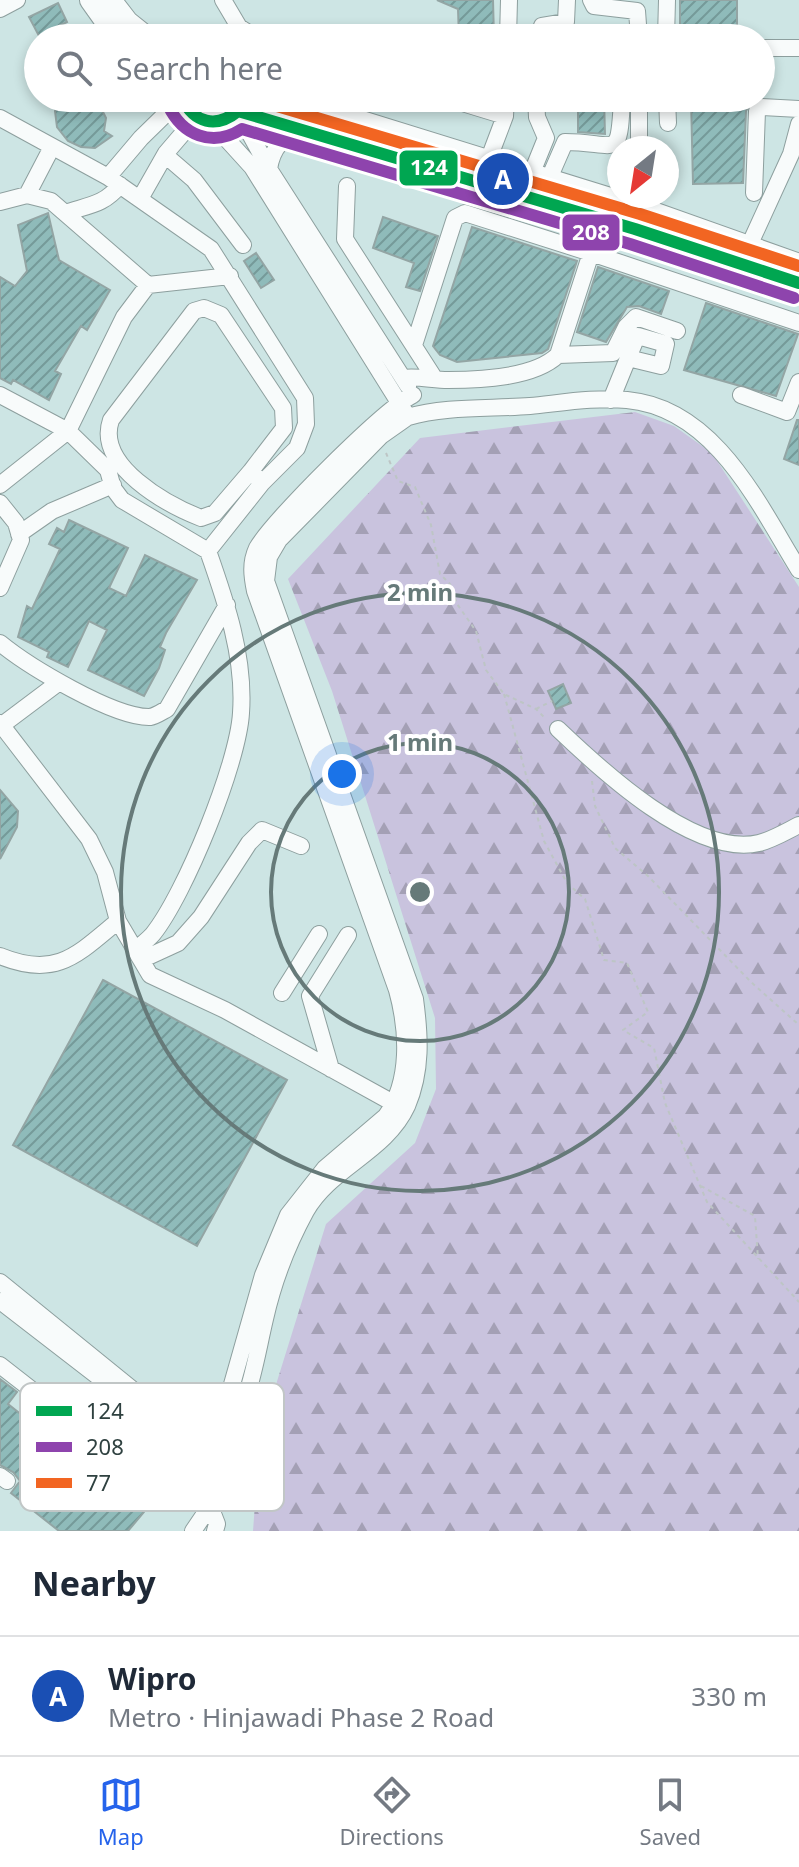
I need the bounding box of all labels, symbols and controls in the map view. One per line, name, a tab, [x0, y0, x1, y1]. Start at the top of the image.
search box	[24, 24, 775, 112]
icon: search	[52, 46, 96, 90]
text: Search here	[116, 48, 283, 89]
north arrow	[607, 136, 679, 208]
line badge: 124	[398, 149, 459, 187]
pin: A	[477, 149, 529, 209]
text: 124	[410, 151, 448, 181]
line badge: 208	[561, 213, 621, 252]
text: 208	[572, 216, 610, 246]
text: 2 min	[387, 575, 453, 608]
text: 1 min	[387, 725, 453, 758]
your location	[322, 754, 362, 794]
centre of rings	[406, 878, 434, 906]
legend	[20, 1383, 284, 1511]
text: 124	[86, 1395, 124, 1425]
text: 208	[86, 1431, 124, 1461]
text: 77	[86, 1467, 111, 1497]
text: Nearby	[32, 1560, 156, 1606]
text: Wipro	[108, 1658, 197, 1699]
text: A	[49, 1678, 67, 1714]
text: 330 m	[691, 1678, 767, 1714]
text: Metro · Hinjawadi Phase 2 Road	[108, 1699, 494, 1735]
tab: Map	[98, 1773, 144, 1851]
tab: Directions	[339, 1773, 444, 1851]
tab: Saved	[640, 1773, 701, 1851]

